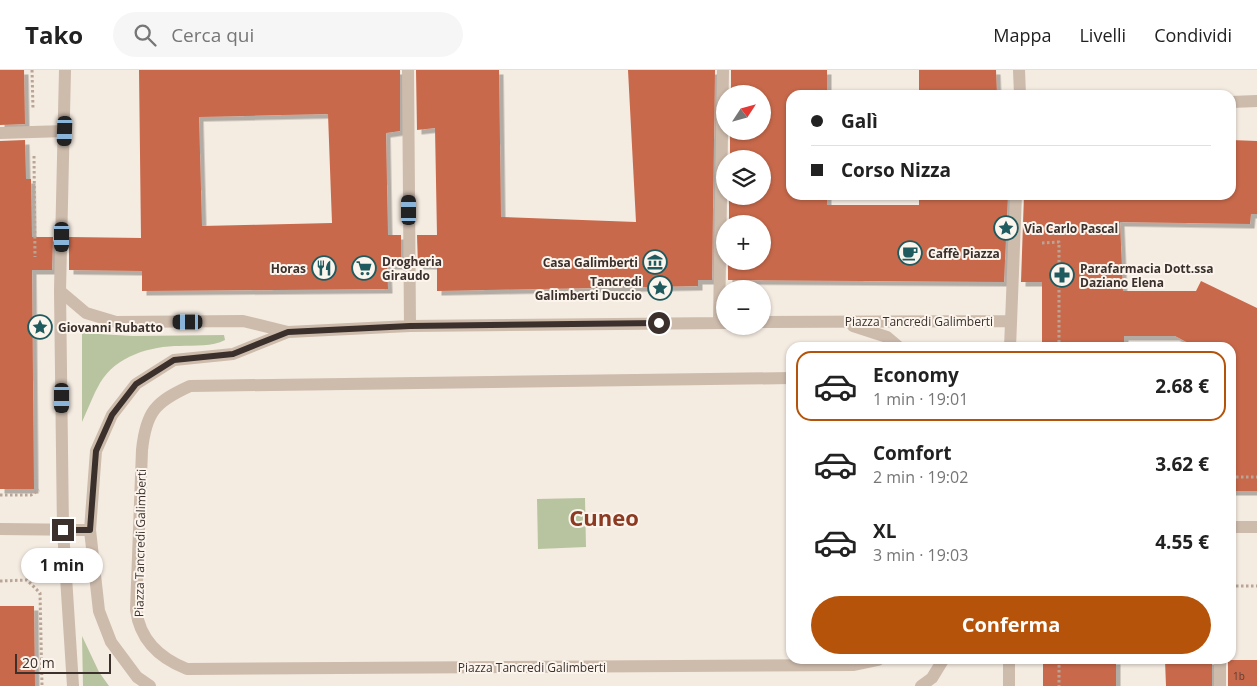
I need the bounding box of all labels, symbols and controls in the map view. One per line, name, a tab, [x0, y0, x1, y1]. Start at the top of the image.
search box	[113, 12, 463, 57]
text: Tako	[25, 18, 83, 51]
icon: search	[131, 21, 159, 49]
text: Cerca qui	[171, 22, 254, 48]
text: Mappa	[993, 23, 1051, 47]
text: Livelli	[1079, 23, 1126, 47]
text: Condividi	[1154, 23, 1232, 47]
north arrow	[716, 85, 771, 140]
map controls	[716, 85, 771, 335]
text: Galì	[841, 108, 878, 134]
car	[56, 116, 73, 146]
button: layers	[716, 150, 771, 205]
text: Corso Nizza	[841, 157, 951, 183]
car	[401, 195, 416, 225]
button: +	[716, 215, 771, 270]
place icon: Via Carlo Pascal	[993, 215, 1019, 241]
place label: Via Carlo Pascal	[1024, 220, 1118, 237]
car	[54, 222, 69, 252]
cafe icon: Caffè Piazza	[897, 240, 923, 266]
place label: Caffè Piazza	[928, 245, 1000, 262]
museum icon: Casa Galimberti	[642, 249, 668, 275]
place label: Drogheria Giraudo	[382, 253, 442, 284]
place label: Casa Galimberti	[543, 254, 638, 271]
restaurant icon: Horas	[311, 255, 337, 281]
supermarket icon: Drogheria Giraudo	[351, 255, 377, 281]
place label: Horas	[271, 260, 306, 277]
place label: Parafarmacia Dott.ssa Daziano Elena	[1080, 260, 1213, 291]
pharmacy icon: Parafarmacia Dott.ssa Daziano Elena	[1049, 262, 1075, 288]
place label: Tancredi Galimberti Duccio	[535, 273, 642, 304]
place icon: Tancredi Galimberti Duccio	[647, 275, 673, 301]
button: −	[716, 280, 771, 335]
route start	[648, 312, 670, 334]
street label: Piazza Tancredi Galimberti	[845, 313, 993, 330]
place icon: Giovanni Rubatto	[27, 314, 53, 340]
car	[173, 315, 203, 330]
place label: Giovanni Rubatto	[58, 319, 163, 336]
text: Economy	[873, 362, 959, 388]
icon: car	[813, 364, 858, 409]
text: 2.68 €	[1155, 373, 1209, 399]
car	[54, 383, 69, 413]
text: 1 min · 19:01	[873, 388, 968, 410]
text: Comfort	[873, 440, 952, 466]
icon: car	[813, 442, 858, 487]
text: 3.62 €	[1155, 451, 1209, 477]
text: 2 min · 19:02	[873, 466, 968, 488]
street label: Piazza Tancredi Galimberti	[130, 469, 150, 617]
district label: Cuneo	[569, 502, 639, 532]
text: XL	[873, 518, 896, 544]
route end	[52, 519, 74, 541]
icon: car	[813, 520, 858, 565]
text: 4.55 €	[1155, 529, 1209, 555]
text: 3 min · 19:03	[873, 544, 968, 566]
callout: 1 min	[22, 548, 104, 582]
text: 1 min	[40, 554, 84, 576]
button: Conferma	[811, 596, 1211, 654]
scale bar	[15, 651, 111, 674]
text: 20 m	[22, 653, 55, 672]
street label: Piazza Tancredi Galimberti	[458, 659, 606, 676]
house number: 1b	[1233, 669, 1245, 683]

